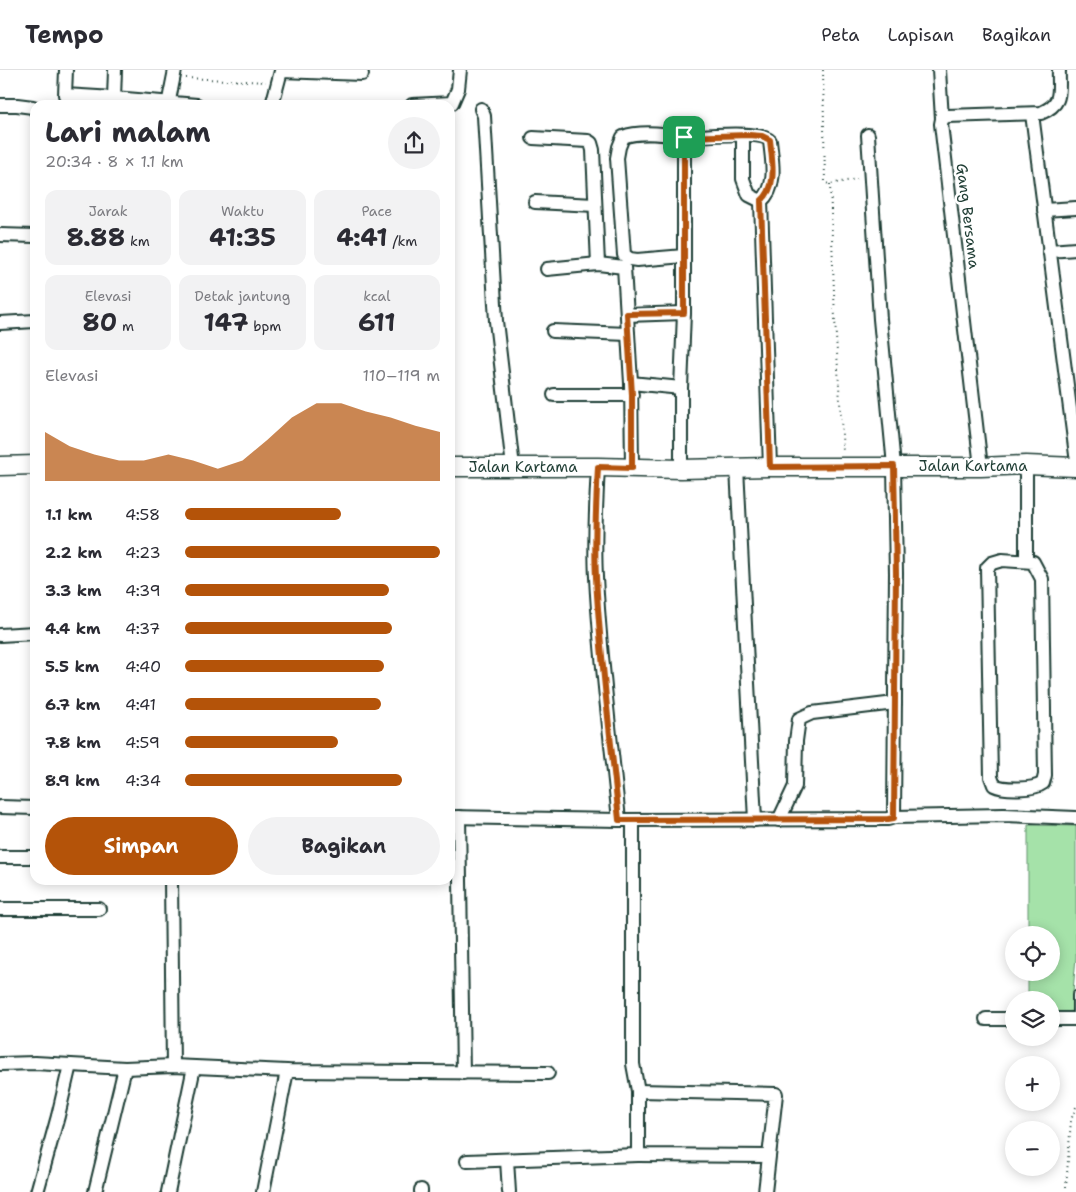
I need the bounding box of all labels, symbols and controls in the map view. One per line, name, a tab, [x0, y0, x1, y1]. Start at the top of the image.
text: Tempo	[25, 19, 104, 51]
text: Peta	[821, 23, 860, 47]
text: Lapisan	[888, 23, 954, 47]
text: Bagikan	[982, 23, 1051, 47]
text: Lari malam	[45, 113, 210, 151]
pin	[663, 116, 705, 158]
button: share	[388, 117, 440, 169]
icon: arrive	[670, 123, 698, 151]
text: 20:34 · 8 × 1.1 km	[45, 151, 184, 172]
street label: Gang Bersama	[952, 162, 984, 271]
text: Jarak	[89, 202, 128, 220]
text: Waktu	[221, 202, 264, 220]
text: Pace	[361, 202, 392, 220]
text: 8.88	[67, 220, 125, 254]
text: 41:35	[209, 220, 276, 254]
text: 4:41	[336, 220, 388, 254]
text: km	[125, 232, 150, 250]
text: /km	[388, 232, 417, 250]
text: Elevasi	[85, 287, 132, 305]
text: Detak jantung	[195, 287, 290, 305]
text: kcal	[363, 287, 390, 305]
text: 80	[82, 305, 117, 339]
text: 147	[204, 305, 248, 339]
text: 611	[358, 305, 396, 339]
text: m	[117, 317, 134, 335]
text: bpm	[248, 317, 281, 335]
text: Elevasi	[45, 365, 99, 386]
text: 110–119 m	[363, 365, 440, 386]
street label: Jalan Kartama	[919, 456, 1028, 476]
street label: Jalan Kartama	[469, 457, 578, 477]
text: 1.1 km	[45, 504, 92, 525]
text: 4:58	[125, 504, 160, 525]
text: 2.2 km	[45, 542, 102, 563]
text: 4:23	[125, 542, 161, 563]
text: 3.3 km	[45, 580, 102, 601]
text: 4:39	[125, 580, 161, 601]
text: 4.4 km	[45, 618, 101, 639]
text: 4:37	[125, 618, 160, 639]
text: 5.5 km	[45, 656, 99, 677]
text: 4:40	[125, 656, 161, 677]
text: 6.7 km	[45, 694, 100, 715]
text: 4:41	[125, 694, 156, 715]
text: 7.8 km	[45, 732, 101, 753]
text: 4:59	[125, 732, 160, 753]
text: 8.9 km	[45, 770, 100, 791]
text: 4:34	[125, 770, 161, 791]
button: Simpan	[45, 817, 238, 875]
button: Bagikan	[248, 817, 440, 875]
map controls	[1005, 926, 1060, 1176]
button: locate	[1005, 926, 1060, 981]
button: layers	[1005, 991, 1060, 1046]
button: +	[1005, 1056, 1060, 1111]
button: −	[1005, 1121, 1060, 1176]

